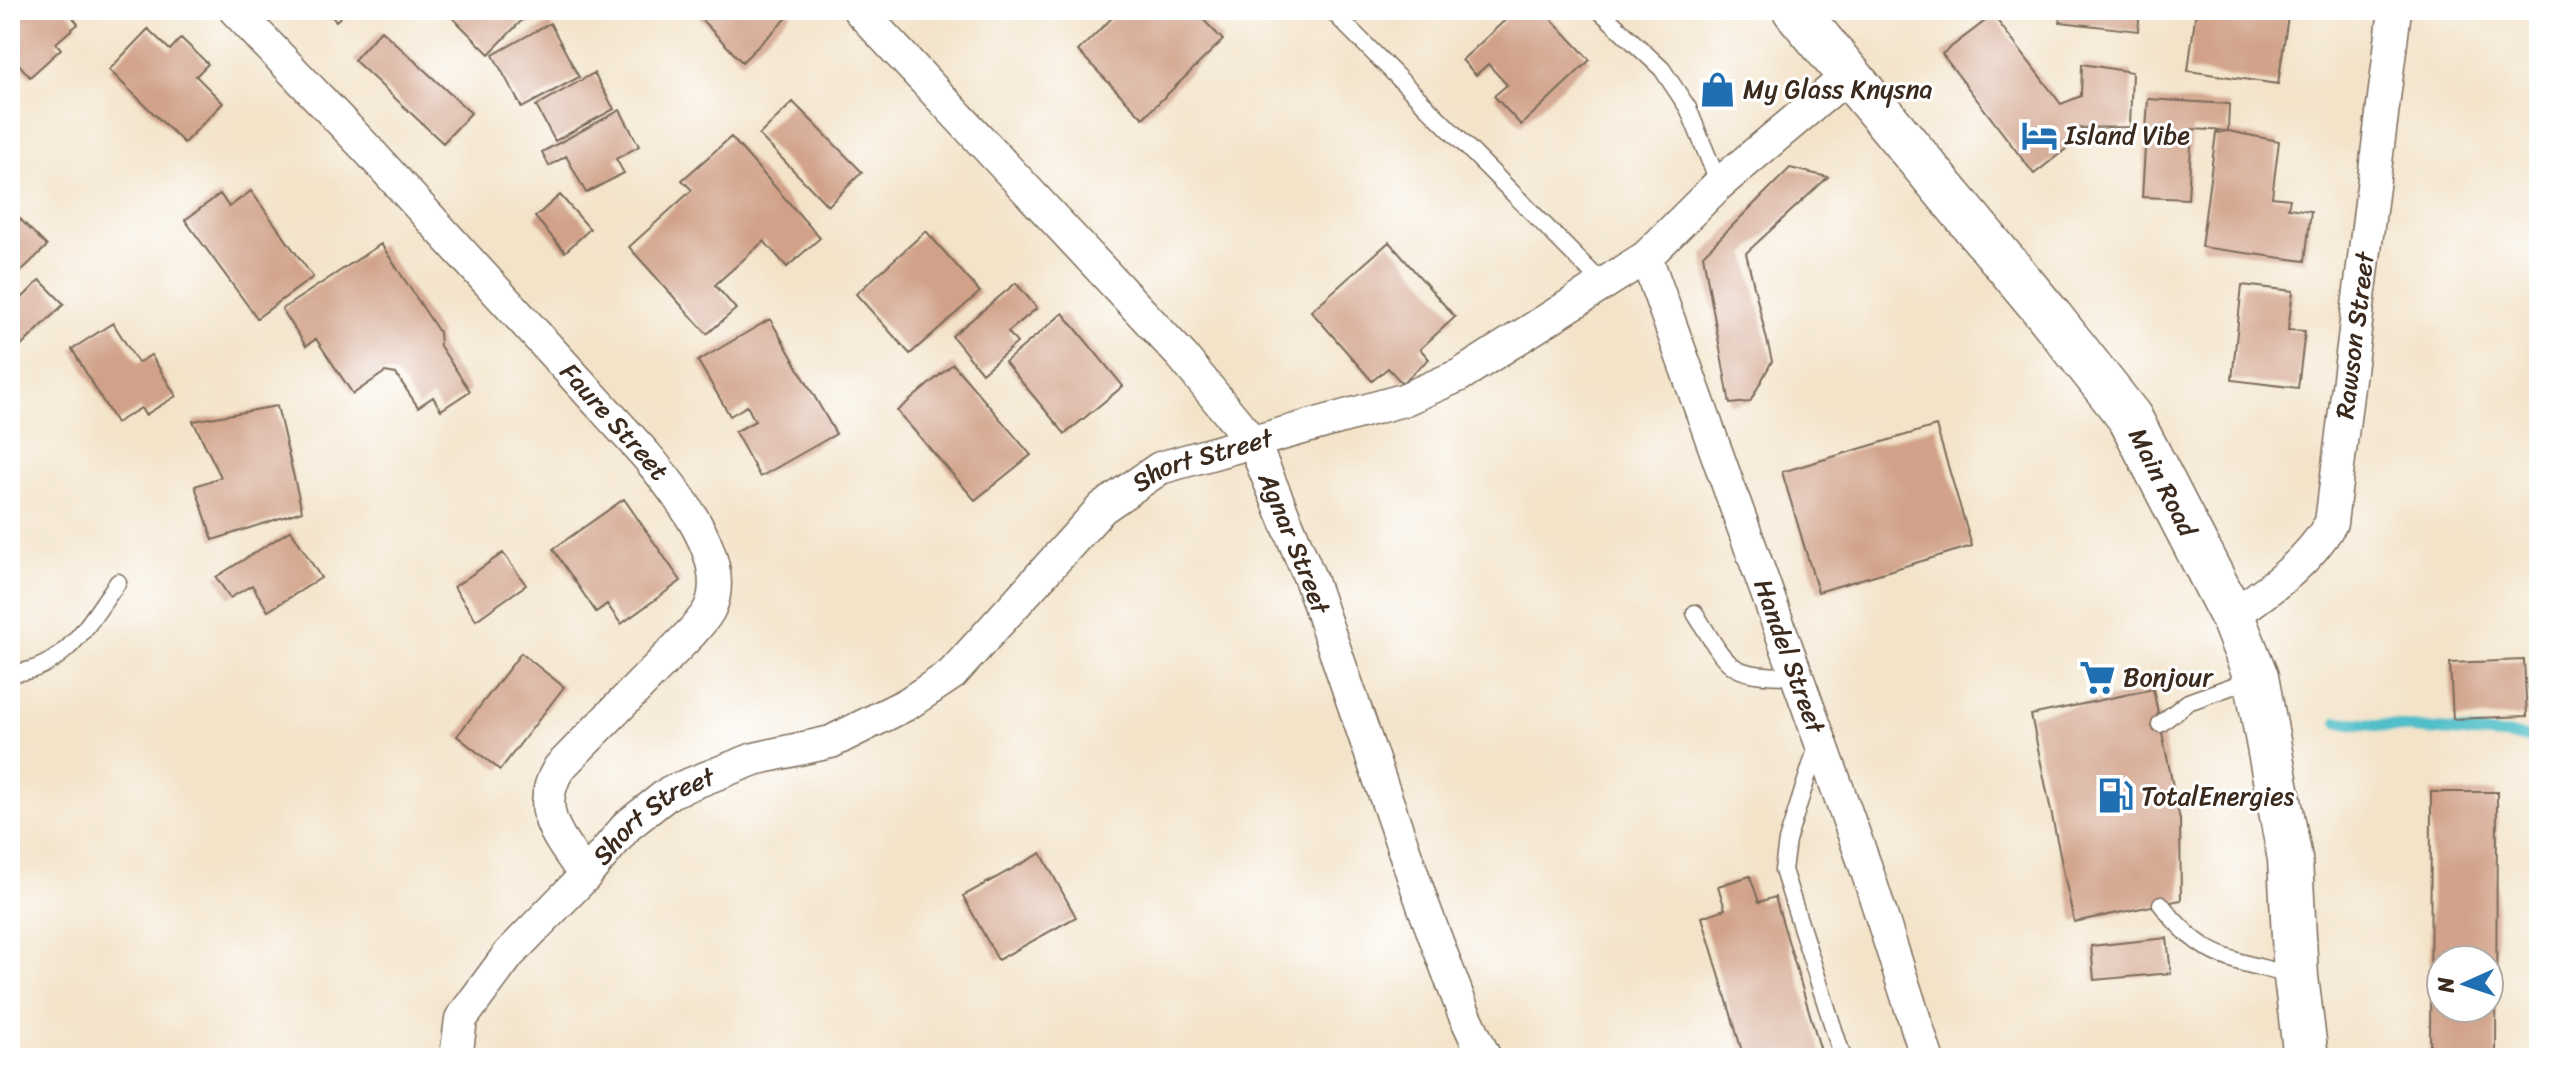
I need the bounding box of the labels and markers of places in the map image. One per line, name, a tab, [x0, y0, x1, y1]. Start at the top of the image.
place label: My Glass Knysna	[1743, 66, 1933, 112]
shop icon: My Glass Knysna	[1698, 70, 1736, 108]
place label: Island Vibe	[2064, 112, 2190, 158]
hotel icon: Island Vibe	[2020, 116, 2058, 154]
place label: Bonjour	[2123, 654, 2214, 700]
supermarket icon: Bonjour	[2078, 658, 2116, 696]
place label: TotalEnergies	[2141, 773, 2295, 819]
fuel station icon: TotalEnergies	[2096, 777, 2134, 815]

